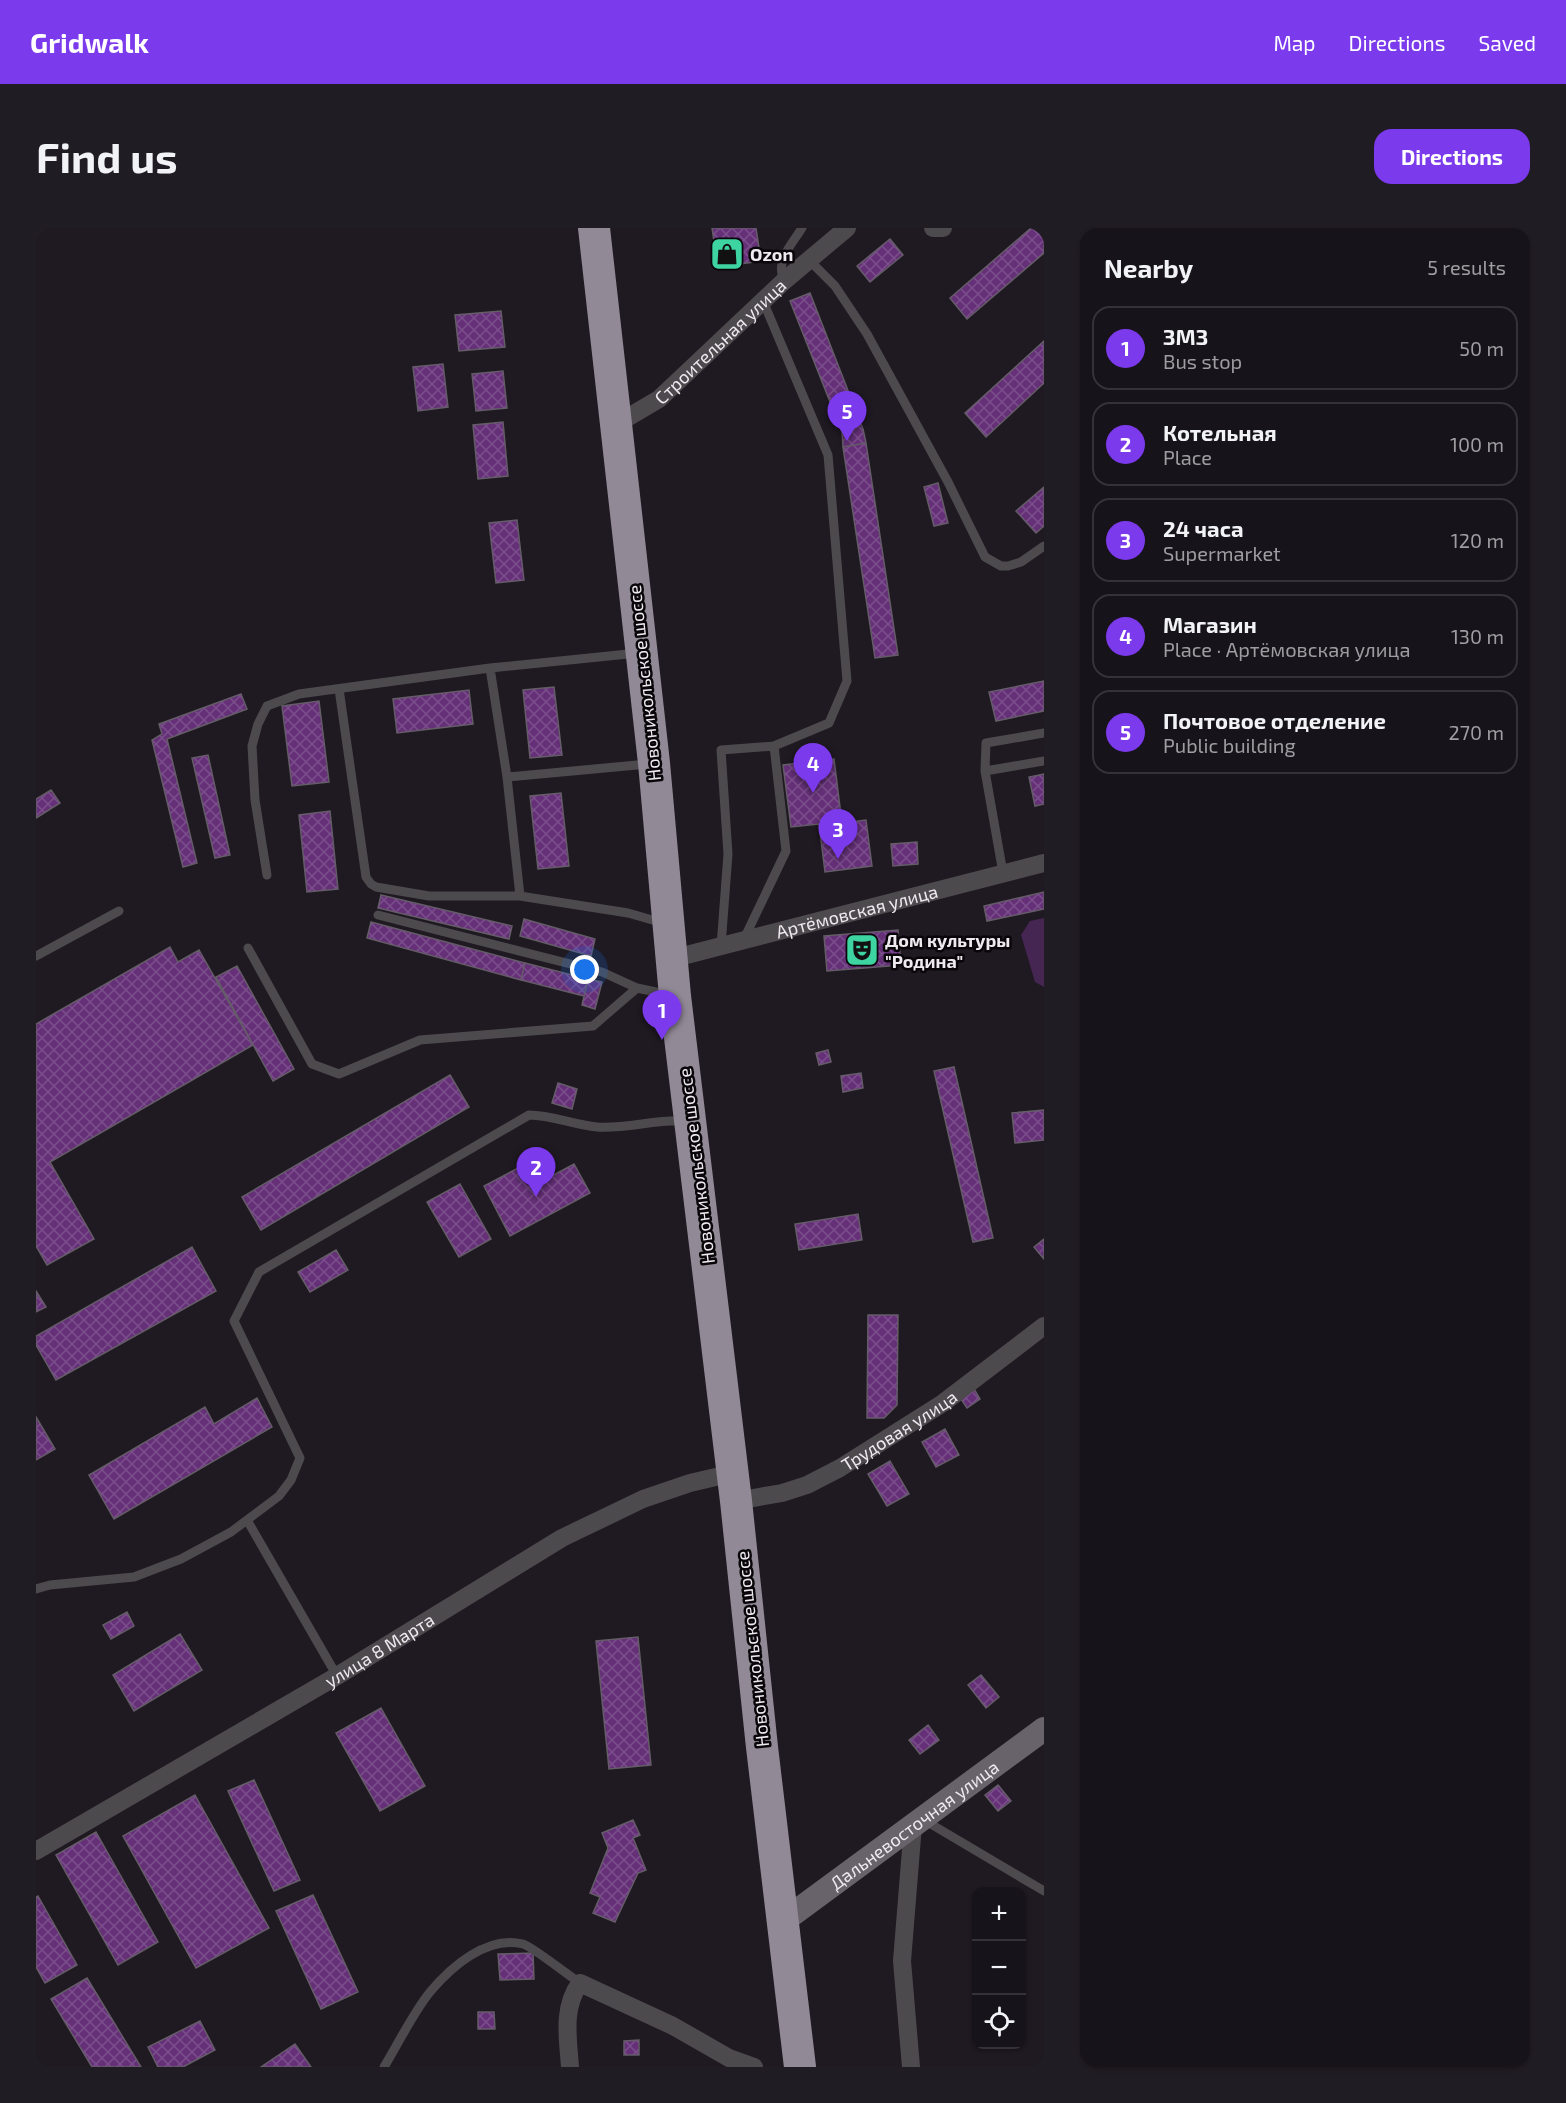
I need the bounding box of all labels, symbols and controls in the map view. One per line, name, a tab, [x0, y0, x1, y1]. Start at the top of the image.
text: Gridwalk	[30, 25, 149, 59]
text: Map	[1273, 30, 1316, 55]
text: Directions	[1349, 30, 1445, 55]
text: Saved	[1478, 30, 1536, 55]
button: Directions	[1374, 129, 1530, 184]
text: Find us	[36, 131, 178, 181]
shop icon: Ozon	[709, 236, 745, 272]
place label: Ozon	[750, 243, 793, 265]
text: Nearby	[1104, 252, 1193, 283]
text: 5 results	[1427, 255, 1506, 279]
street label: Строительная улица	[650, 274, 790, 409]
text: ЗМЗ	[1163, 323, 1208, 349]
text: 1	[1121, 336, 1130, 360]
text: 50 m	[1459, 336, 1504, 360]
text: Bus stop	[1163, 349, 1242, 373]
pin: 5	[828, 392, 866, 441]
text: Котельная	[1163, 419, 1277, 445]
text: 2	[1120, 432, 1131, 456]
text: 100 m	[1450, 432, 1504, 456]
text: Place	[1163, 445, 1212, 469]
text: 24 часа	[1163, 515, 1244, 541]
text: 3	[1120, 528, 1131, 552]
text: 120 m	[1451, 528, 1504, 552]
text: Supermarket	[1163, 541, 1281, 565]
street label: Новоникольское шоссе	[623, 584, 665, 782]
text: Магазин	[1163, 611, 1257, 637]
text: 4	[1119, 624, 1132, 648]
text: 130 m	[1451, 624, 1504, 648]
text: Place · Артёмовская улица	[1163, 637, 1410, 661]
text: Почтовое отделение	[1163, 707, 1386, 733]
text: 5	[1120, 720, 1131, 744]
text: 270 m	[1448, 720, 1504, 744]
text: Public building	[1163, 733, 1296, 757]
pin: 4	[794, 744, 832, 793]
pin: 3	[818, 810, 858, 859]
street label: Артёмовская улица	[774, 880, 940, 943]
place label: Дом культуры "Родина"	[885, 929, 1010, 972]
theatre icon: Дом культуры "Родина"	[844, 932, 880, 968]
your location	[570, 955, 599, 984]
pin: 1	[642, 990, 682, 1040]
street label: Новоникольское шоссе	[673, 1067, 719, 1265]
pin: 2	[516, 1148, 556, 1197]
street label: Трудовая улица	[837, 1385, 961, 1475]
street label: Новоникольское шоссе	[731, 1550, 773, 1748]
street label: улица 8 Марта	[321, 1608, 438, 1692]
street label: Дальневосточная улица	[825, 1755, 1003, 1894]
map controls	[972, 1887, 1026, 2049]
button: +	[972, 1887, 1026, 1941]
button: −	[972, 1941, 1026, 1995]
button: locate	[972, 1995, 1026, 2049]

